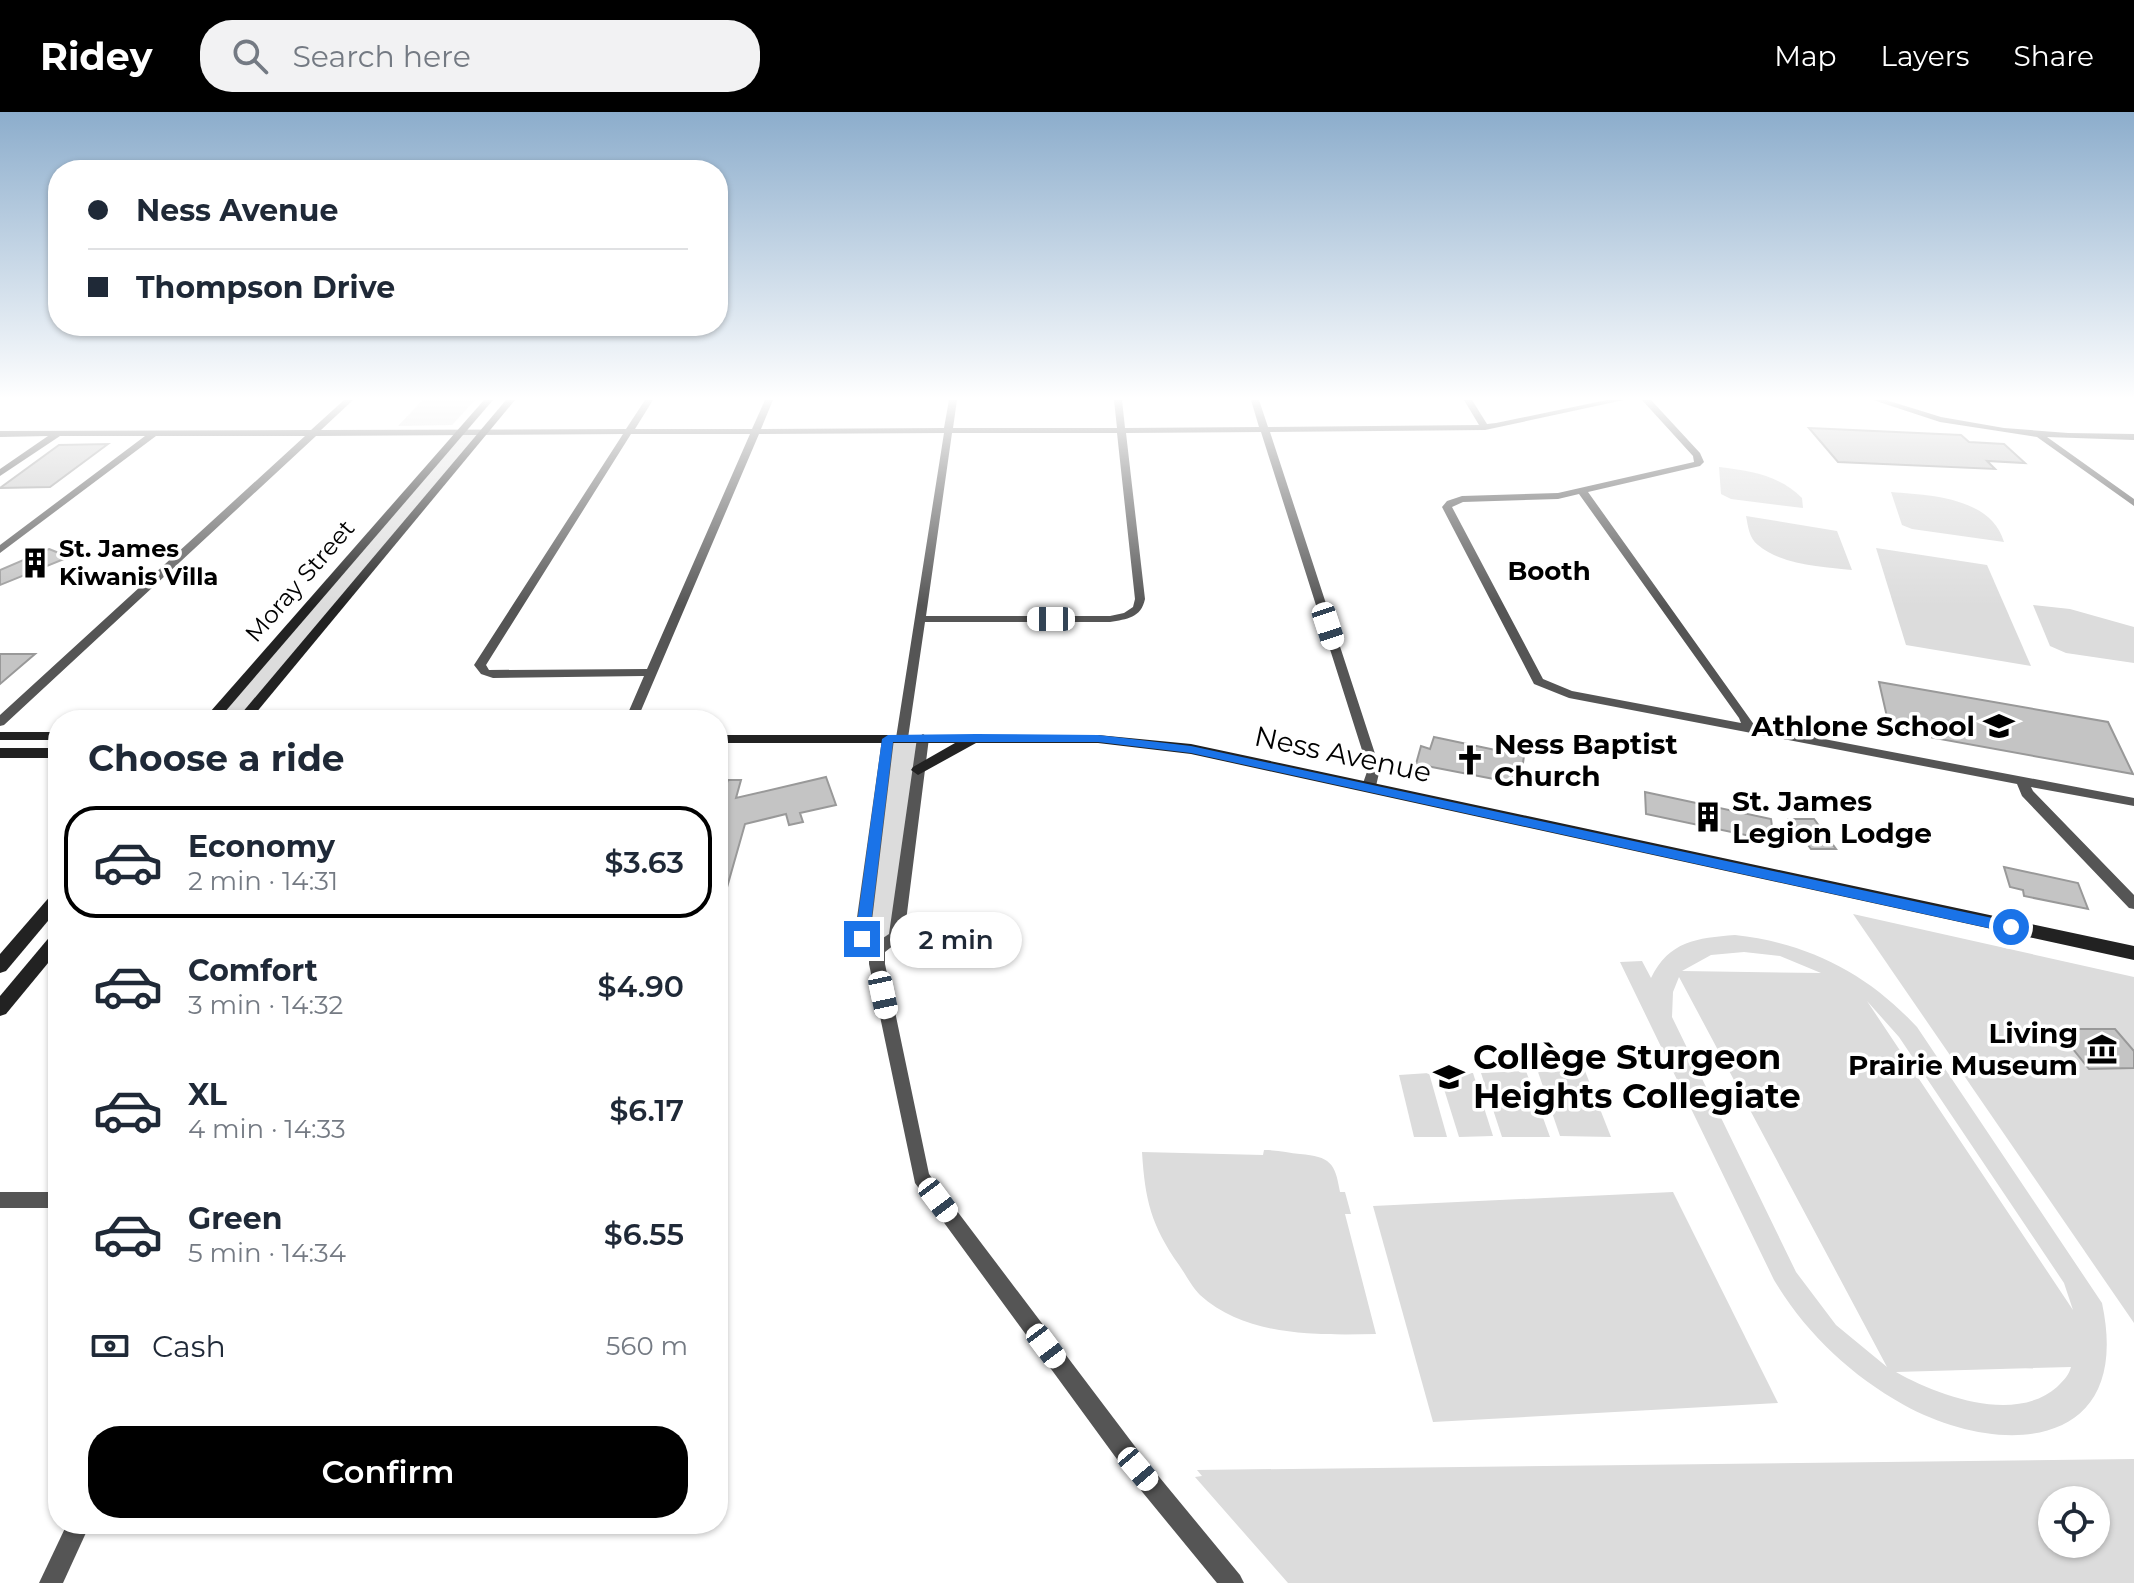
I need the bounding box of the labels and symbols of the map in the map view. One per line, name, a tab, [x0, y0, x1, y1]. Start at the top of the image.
street label: Moray Street	[239, 514, 361, 648]
place label: St. James Kiwanis Villa	[59, 534, 218, 591]
building icon: St. James Kiwanis Villa	[18, 546, 52, 580]
district label: Booth	[1507, 555, 1591, 587]
car	[1309, 599, 1347, 653]
car	[1027, 607, 1075, 631]
place label: Athlone School	[1750, 709, 1975, 743]
school or university icon: Athlone School	[1982, 709, 2016, 743]
street label: Ness Avenue	[1251, 719, 1435, 789]
place label: Ness Baptist Church	[1494, 727, 1678, 793]
church icon: Ness Baptist Church	[1453, 743, 1487, 777]
place label: St. James Legion Lodge	[1732, 784, 1932, 850]
building icon: St. James Legion Lodge	[1691, 800, 1725, 834]
route start	[1993, 909, 2029, 945]
callout: 2 min	[890, 911, 1022, 967]
route end	[844, 921, 880, 957]
car	[866, 969, 900, 1021]
place label: Living Prairie Museum	[1848, 1016, 2078, 1082]
museum icon: Living Prairie Museum	[2085, 1032, 2119, 1066]
place label: Collège Sturgeon Heights Collegiate	[1473, 1036, 1801, 1117]
school or university icon: Collège Sturgeon Heights Collegiate	[1432, 1060, 1466, 1094]
car	[914, 1174, 962, 1226]
car	[1022, 1320, 1070, 1372]
car	[1113, 1443, 1163, 1495]

